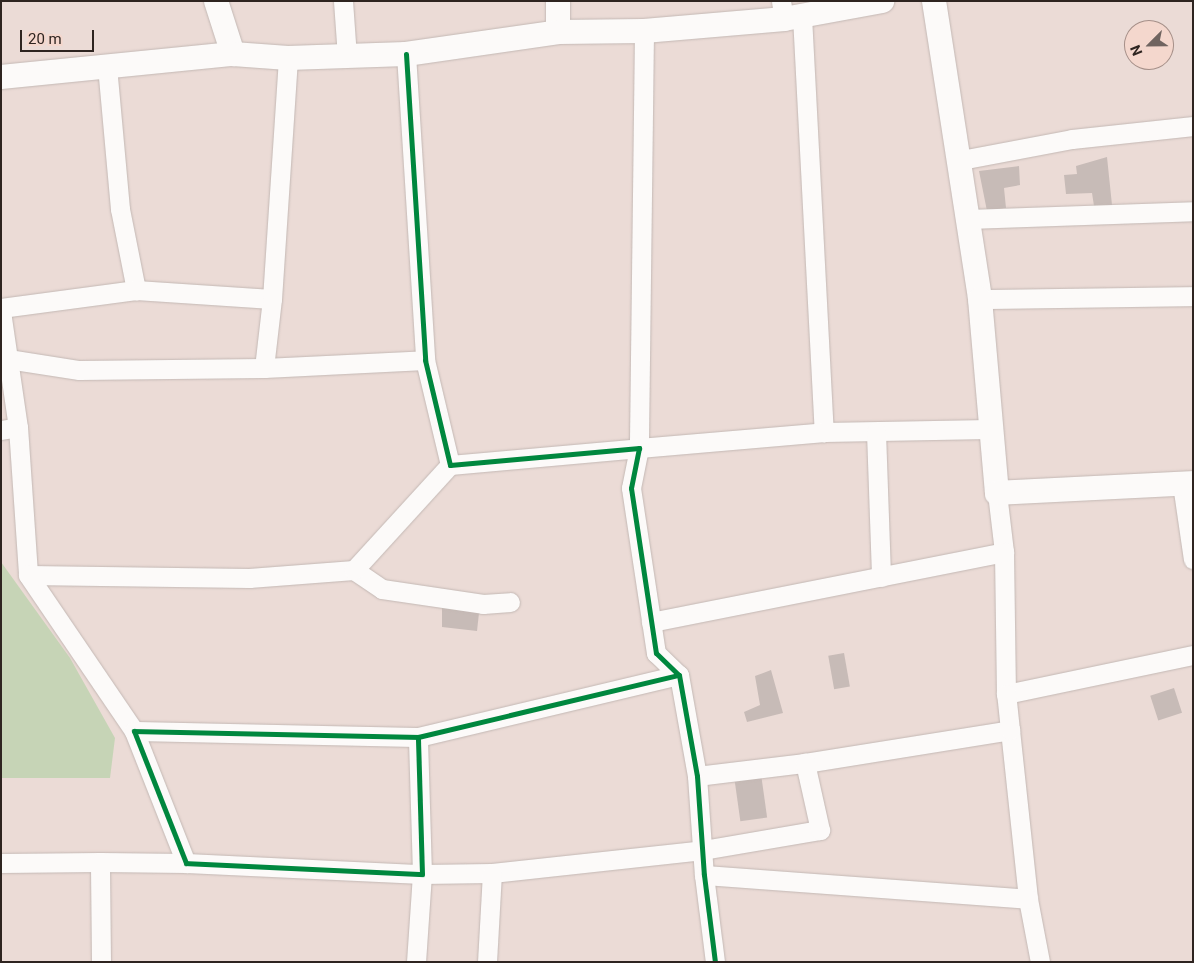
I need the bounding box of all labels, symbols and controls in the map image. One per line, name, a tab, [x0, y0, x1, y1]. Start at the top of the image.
scale bar	[22, 20, 96, 52]
north arrow	[1124, 20, 1174, 70]
text: 20 m	[28, 30, 62, 48]
text: N	[1127, 43, 1145, 58]

